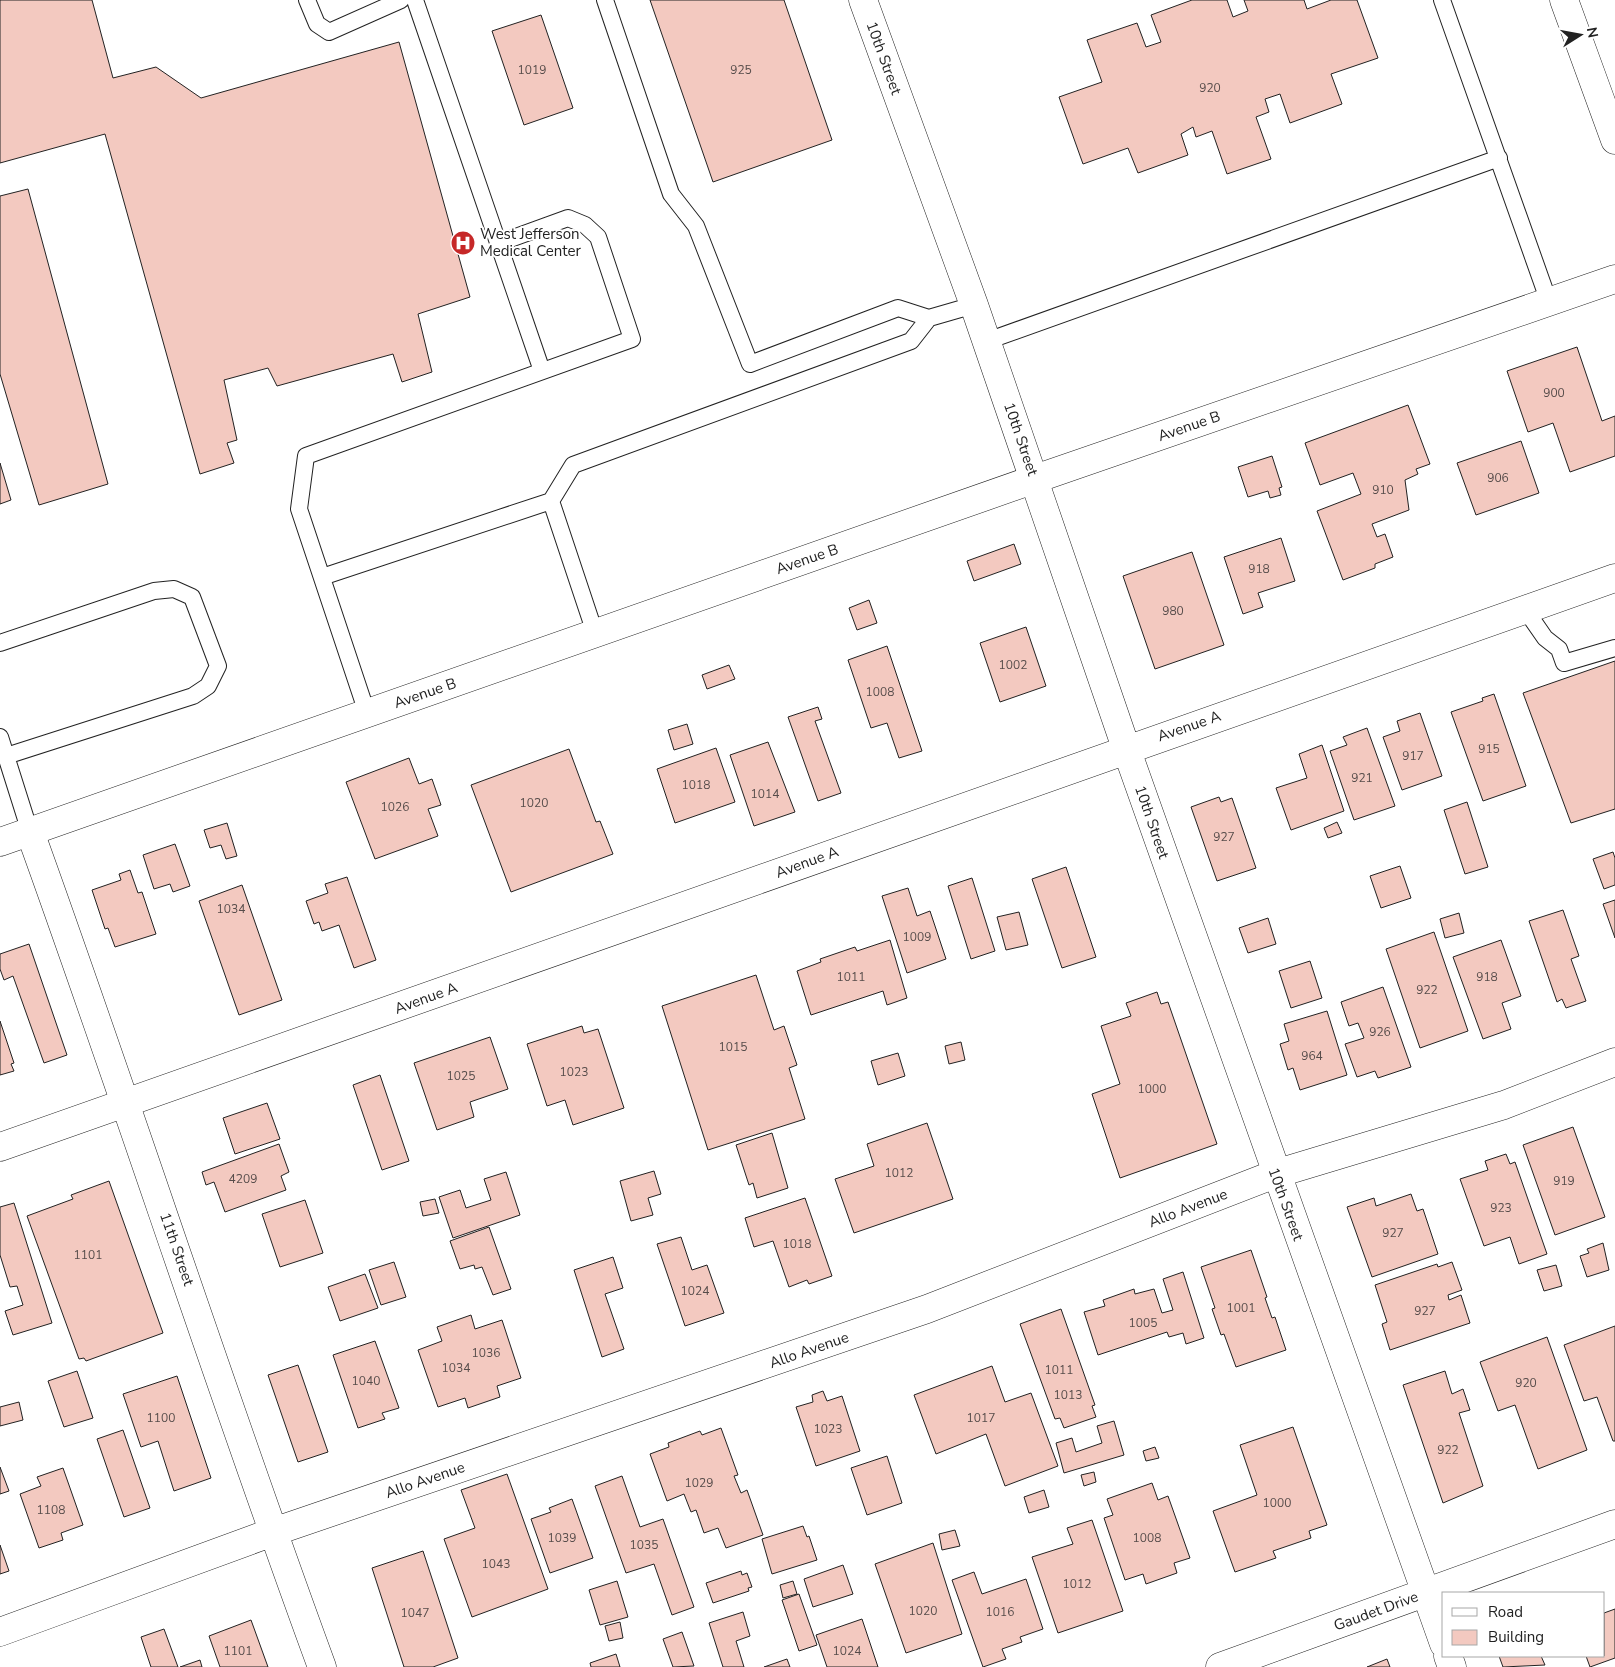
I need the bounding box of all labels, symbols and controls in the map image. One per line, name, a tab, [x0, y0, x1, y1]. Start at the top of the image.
north arrow	[1555, 10, 1605, 60]
street label: 10th Street	[862, 19, 907, 98]
text: N	[1582, 26, 1603, 40]
house number: 1019	[518, 62, 546, 78]
house number: 925	[730, 62, 752, 78]
house number: 920	[1199, 80, 1221, 96]
place label: West Jefferson Medical Center	[480, 224, 581, 261]
hospital icon: West Jefferson Medical Center	[450, 230, 476, 256]
house number: 900	[1543, 385, 1565, 401]
street label: 10th Street	[999, 400, 1043, 479]
street label: Avenue B	[1155, 406, 1223, 446]
house number: 906	[1487, 470, 1509, 486]
house number: 910	[1372, 482, 1394, 498]
street label: Avenue B	[773, 539, 841, 579]
house number: 918	[1248, 561, 1270, 577]
house number: 980	[1162, 603, 1184, 619]
house number: 1002	[999, 657, 1027, 673]
street label: Avenue B	[391, 673, 459, 713]
house number: 1008	[866, 684, 894, 700]
street label: Avenue A	[1155, 706, 1223, 746]
house number: 915	[1478, 741, 1500, 757]
house number: 917	[1402, 748, 1424, 764]
house number: 921	[1351, 770, 1373, 786]
house number: 1018	[682, 777, 710, 793]
street label: 10th Street	[1130, 783, 1174, 862]
house number: 1014	[751, 786, 779, 802]
house number: 1020	[520, 795, 548, 811]
house number: 1026	[381, 799, 409, 815]
house number: 927	[1213, 829, 1235, 845]
street label: Avenue A	[773, 841, 841, 883]
house number: 1034	[217, 901, 245, 917]
house number: 1009	[903, 929, 931, 945]
house number: 1011	[837, 969, 865, 985]
house number: 918	[1476, 969, 1498, 985]
street label: Avenue A	[392, 977, 460, 1019]
house number: 922	[1416, 982, 1438, 998]
house number: 926	[1369, 1024, 1391, 1040]
house number: 1015	[719, 1039, 747, 1055]
house number: 964	[1301, 1048, 1323, 1064]
house number: 1023	[560, 1064, 588, 1080]
house number: 1025	[447, 1068, 475, 1084]
house number: 1000	[1138, 1081, 1166, 1097]
house number: 1012	[885, 1165, 913, 1181]
street label: 10th Street	[1264, 1165, 1309, 1244]
house number: 4209	[229, 1171, 257, 1187]
house number: 919	[1553, 1173, 1575, 1189]
street label: Allo Avenue	[1146, 1184, 1230, 1232]
house number: 923	[1490, 1200, 1512, 1216]
street label: 11th Street	[155, 1210, 199, 1289]
house number: 927	[1382, 1225, 1404, 1241]
house number: 1018	[783, 1236, 811, 1252]
house number: 1101	[74, 1247, 102, 1263]
house number: 1024	[681, 1283, 709, 1299]
house number: 1001	[1227, 1300, 1255, 1316]
house number: 927	[1414, 1303, 1436, 1319]
house number: 1005	[1129, 1315, 1157, 1331]
street label: Allo Avenue	[767, 1327, 852, 1373]
house number: 1036	[472, 1345, 500, 1361]
house number: 1034	[442, 1360, 470, 1376]
house number: 1011	[1045, 1362, 1073, 1378]
house number: 1040	[352, 1373, 380, 1389]
house number: 920	[1515, 1375, 1537, 1391]
house number: 1013	[1054, 1387, 1082, 1403]
house number: 1100	[147, 1410, 175, 1426]
house number: 1017	[967, 1410, 995, 1426]
house number: 1023	[814, 1421, 842, 1437]
house number: 922	[1437, 1442, 1459, 1458]
street label: Allo Avenue	[383, 1457, 468, 1503]
house number: 1029	[685, 1475, 713, 1491]
house number: 1000	[1263, 1495, 1291, 1511]
house number: 1108	[37, 1502, 65, 1518]
house number: 1039	[548, 1530, 576, 1546]
house number: 1008	[1133, 1530, 1161, 1546]
house number: 1035	[630, 1537, 658, 1553]
house number: 1043	[482, 1556, 510, 1572]
house number: 1012	[1063, 1576, 1091, 1592]
street label: Gaudet Drive	[1331, 1586, 1421, 1636]
legend	[1442, 1592, 1605, 1657]
text: Road	[1488, 1602, 1523, 1622]
house number: 1020	[909, 1603, 937, 1619]
house number: 1016	[986, 1604, 1014, 1620]
house number: 1047	[401, 1605, 429, 1621]
text: Building	[1488, 1627, 1544, 1647]
house number: 1101	[224, 1643, 252, 1659]
house number: 1024	[833, 1643, 861, 1659]

